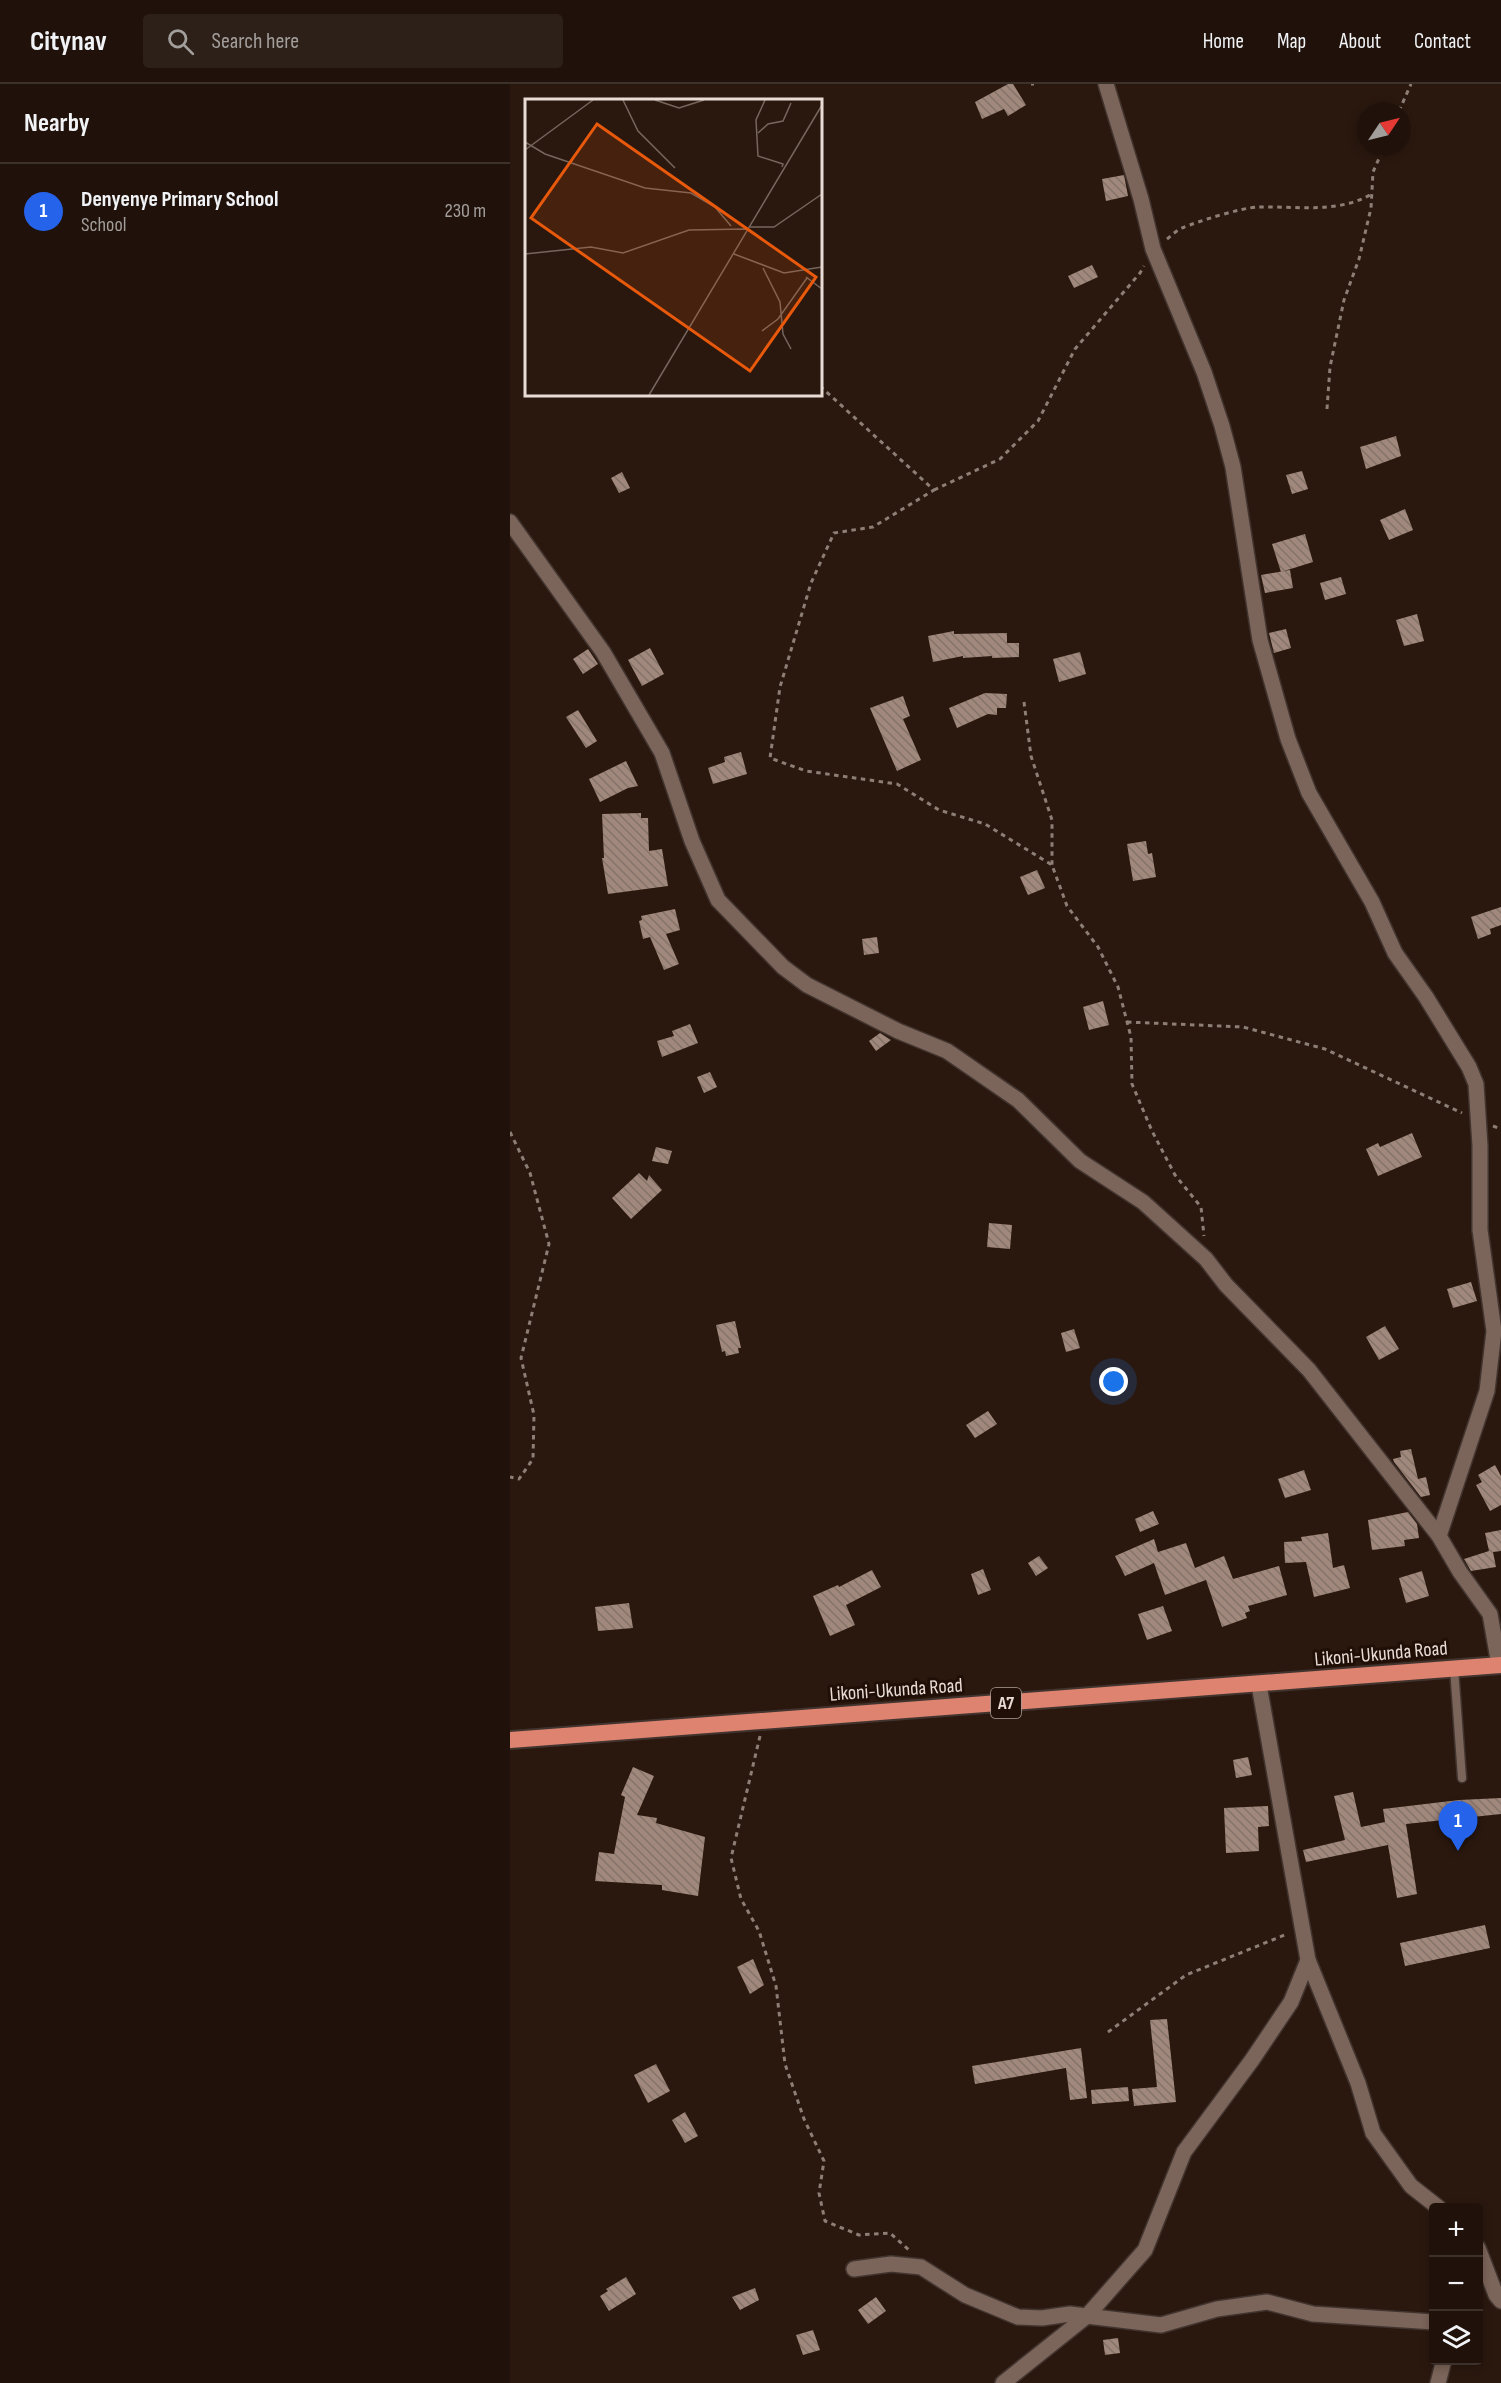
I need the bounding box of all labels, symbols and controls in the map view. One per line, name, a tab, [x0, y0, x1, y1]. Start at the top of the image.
search box	[143, 14, 563, 68]
text: Citynav	[30, 25, 107, 58]
icon: search	[164, 25, 197, 58]
text: Search here	[212, 28, 299, 55]
text: Home	[1203, 29, 1244, 54]
text: Map	[1277, 29, 1306, 54]
text: About	[1339, 29, 1381, 54]
text: Contact	[1414, 29, 1471, 54]
inset map	[525, 99, 822, 396]
north arrow	[1357, 102, 1411, 156]
text: Nearby	[24, 108, 90, 139]
text: Denyenye Primary School	[81, 186, 278, 213]
text: 1	[40, 199, 47, 223]
text: 230 m	[444, 199, 486, 223]
text: School	[81, 213, 126, 237]
your location	[1099, 1367, 1128, 1396]
street label: Likoni-Ukunda Road	[1314, 1636, 1448, 1672]
street label: Likoni-Ukunda Road	[829, 1673, 963, 1707]
road number: A7	[991, 1688, 1021, 1718]
pin: 1	[1438, 1802, 1478, 1851]
map controls	[1429, 2203, 1483, 2365]
button: +	[1429, 2203, 1483, 2257]
button: −	[1429, 2257, 1483, 2311]
button: layers	[1429, 2311, 1483, 2365]

